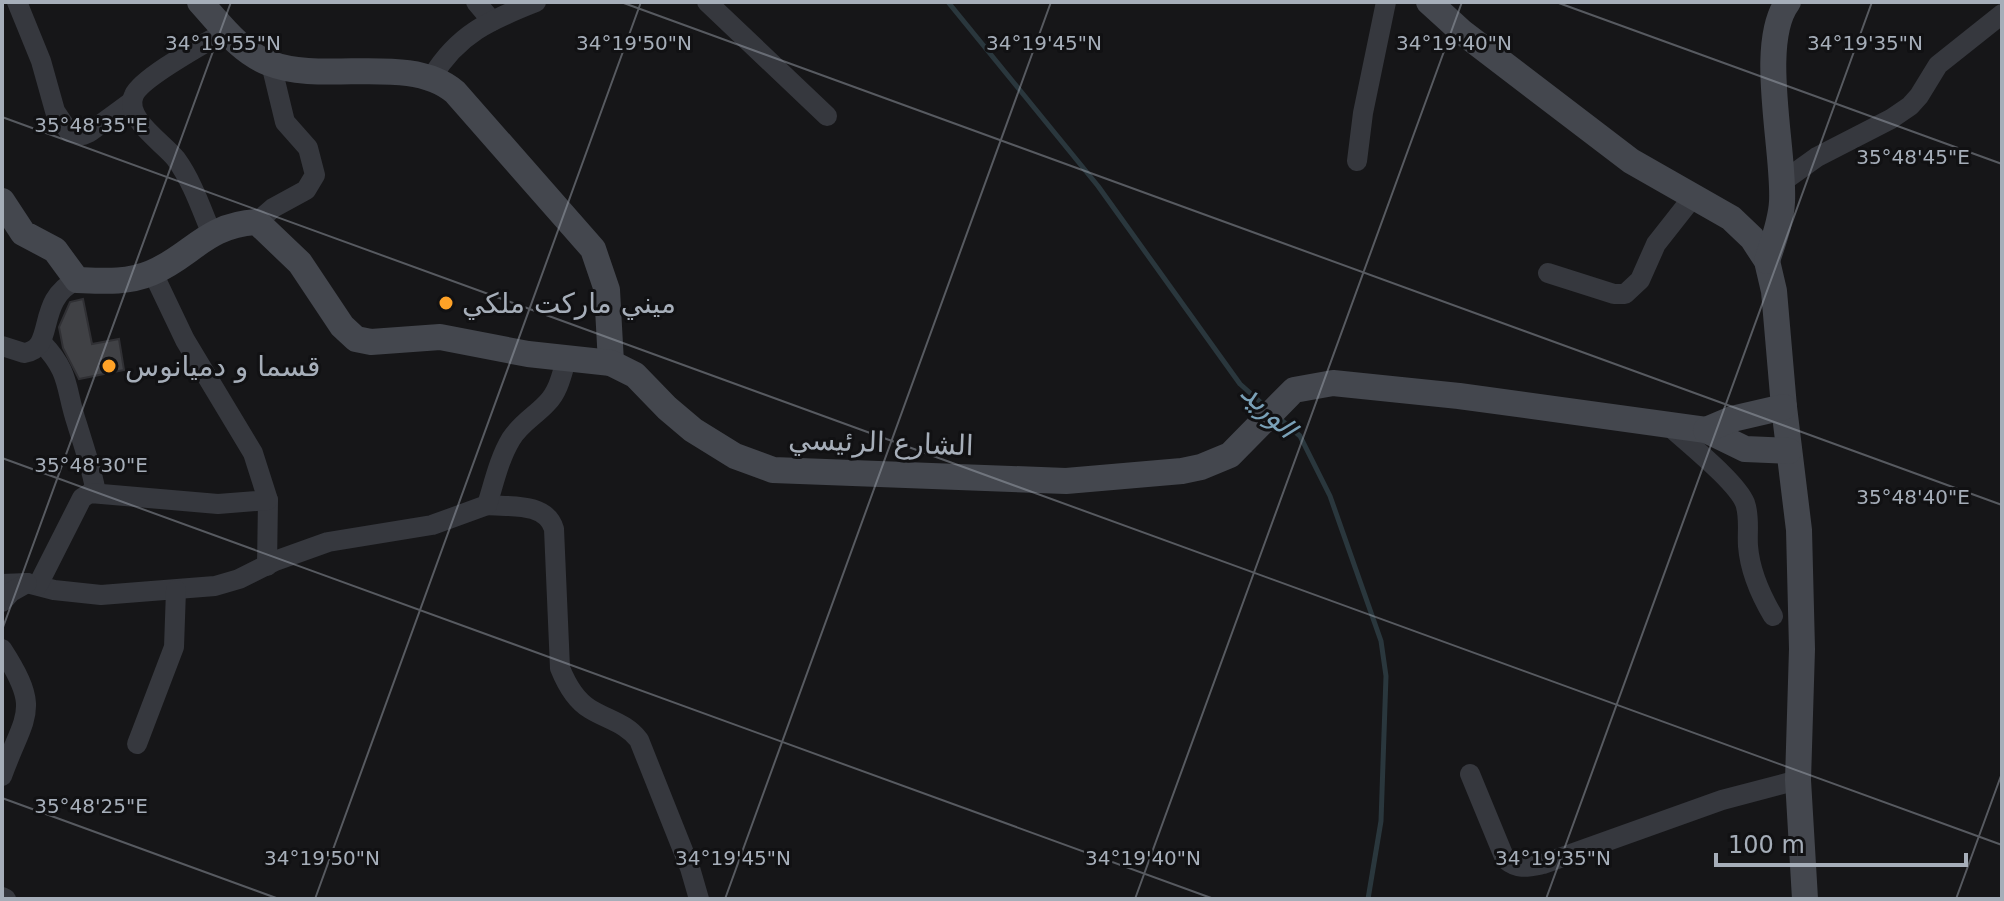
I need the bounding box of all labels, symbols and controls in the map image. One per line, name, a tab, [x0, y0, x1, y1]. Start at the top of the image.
text: 34°19'55"N	[165, 31, 281, 55]
text: 34°19'50"N	[576, 31, 692, 55]
text: 34°19'45"N	[986, 31, 1102, 55]
text: 34°19'40"N	[1396, 31, 1512, 55]
text: 34°19'35"N	[1807, 31, 1923, 55]
text: 35°48'35"E	[34, 113, 148, 137]
text: 35°48'45"E	[1856, 145, 1970, 169]
place label: ميني ماركت ملكي	[462, 287, 676, 320]
marker: ميني ماركت ملكي	[437, 294, 455, 312]
place label: قسما و دميانوس	[125, 350, 320, 383]
marker: قسما و دميانوس	[100, 357, 118, 375]
water label: الوريد	[1233, 375, 1307, 447]
street label: الشارع الرئيسي	[788, 423, 974, 462]
text: 35°48'30"E	[34, 453, 148, 477]
text: 35°48'40"E	[1856, 485, 1970, 509]
text: 35°48'25"E	[34, 794, 148, 818]
scale bar	[1716, 817, 1966, 867]
text: 100 m	[1728, 831, 1805, 859]
text: 34°19'50"N	[264, 846, 380, 870]
text: 34°19'45"N	[675, 846, 791, 870]
text: 34°19'40"N	[1085, 846, 1201, 870]
text: 34°19'35"N	[1495, 846, 1611, 870]

